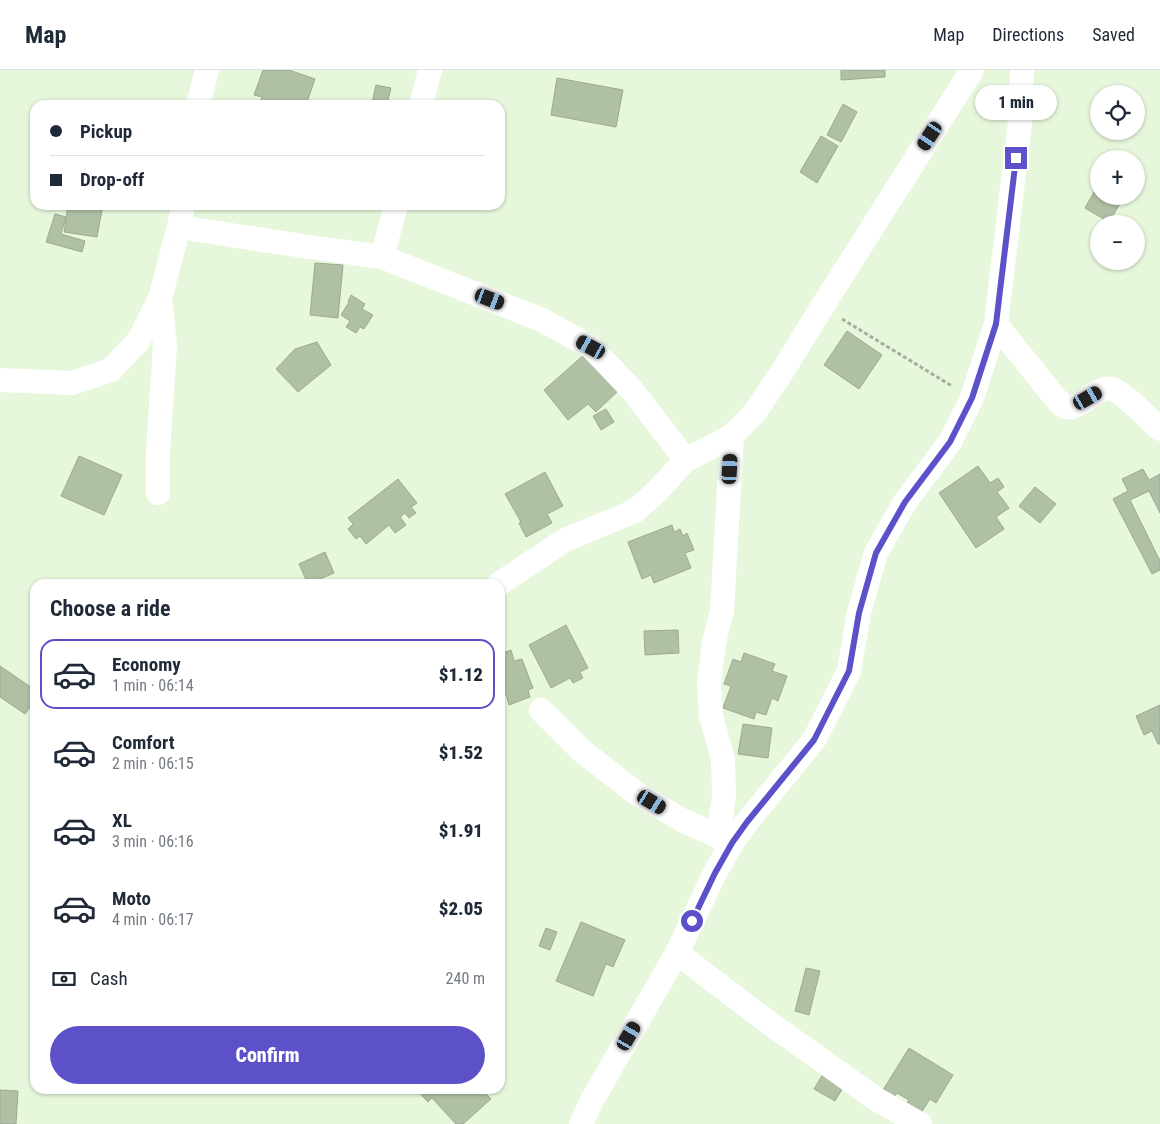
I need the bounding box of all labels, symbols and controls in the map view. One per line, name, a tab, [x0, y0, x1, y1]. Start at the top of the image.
text: Map	[25, 21, 66, 49]
text: Map	[933, 24, 964, 45]
text: Directions	[992, 24, 1064, 45]
text: Saved	[1092, 24, 1135, 45]
map controls	[1090, 85, 1145, 270]
button: locate	[1090, 85, 1145, 140]
callout: 1 min	[975, 86, 1057, 121]
text: 1 min	[998, 93, 1034, 112]
car	[915, 119, 944, 153]
text: Pickup	[80, 120, 132, 143]
route end	[1005, 147, 1027, 169]
button: +	[1090, 150, 1145, 205]
text: Drop-off	[80, 168, 144, 191]
button: −	[1090, 215, 1145, 270]
car	[473, 287, 506, 311]
car	[574, 333, 607, 361]
car	[1071, 384, 1104, 412]
car	[721, 454, 738, 484]
text: Choose a ride	[50, 596, 171, 621]
icon: car	[52, 652, 97, 697]
text: Economy	[112, 653, 181, 676]
text: $1.12	[439, 663, 483, 686]
text: 1 min · 06:14	[112, 676, 194, 695]
icon: car	[52, 730, 97, 775]
text: Comfort	[112, 731, 175, 754]
text: $1.52	[439, 741, 483, 764]
text: 2 min · 06:15	[112, 754, 194, 773]
car	[635, 788, 668, 816]
icon: car	[52, 808, 97, 853]
text: XL	[112, 809, 132, 832]
text: $1.91	[439, 819, 483, 842]
text: 3 min · 06:16	[112, 832, 194, 851]
icon: car	[52, 886, 97, 931]
text: Moto	[112, 887, 151, 910]
text: $2.05	[439, 897, 483, 920]
text: 4 min · 06:17	[112, 910, 194, 929]
route start	[681, 910, 703, 932]
icon: cash	[50, 965, 78, 993]
text: Cash	[90, 967, 128, 990]
text: 240 m	[446, 969, 485, 988]
car	[615, 1019, 642, 1053]
button: Confirm	[50, 1026, 485, 1084]

